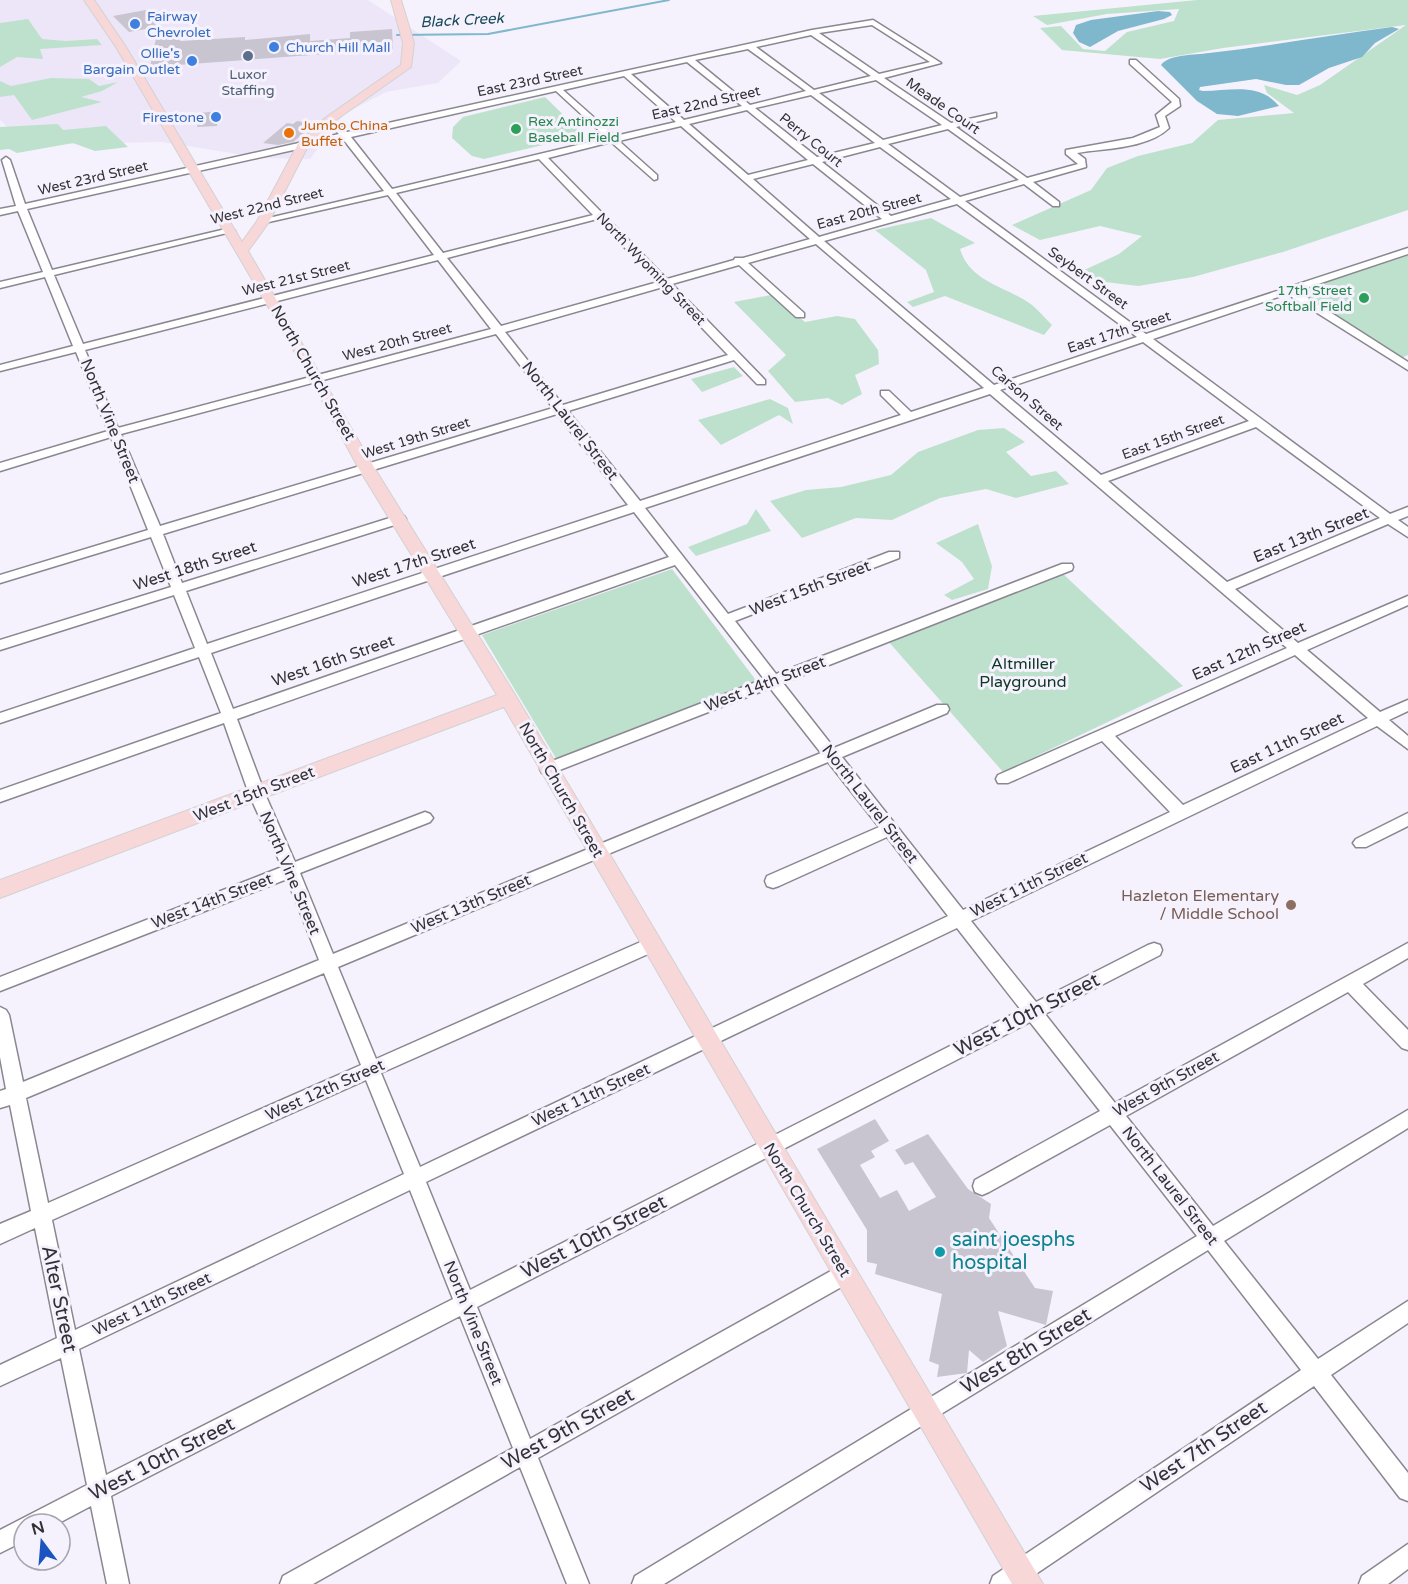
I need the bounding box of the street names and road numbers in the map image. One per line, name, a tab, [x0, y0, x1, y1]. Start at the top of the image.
street label: East 23rd Street	[476, 61, 585, 100]
street label: Meade Court	[903, 74, 984, 138]
street label: East 22nd Street	[650, 82, 763, 124]
street label: Perry Court	[776, 109, 846, 171]
street label: West 23rd Street	[36, 157, 150, 199]
street label: West 22nd Street	[209, 184, 326, 228]
street label: East 20th Street	[815, 189, 924, 233]
street label: North Wyoming Street	[593, 209, 710, 329]
street label: Seybert Street	[1045, 243, 1132, 313]
street label: West 21st Street	[240, 256, 352, 300]
street label: North Church Street	[266, 302, 360, 444]
street label: East 17th Street	[1065, 307, 1173, 357]
street label: West 20th Street	[341, 319, 454, 365]
street label: North Vine Street	[76, 356, 144, 486]
street label: North Laurel Street	[517, 358, 623, 484]
street label: Carson Street	[987, 362, 1067, 434]
street label: East 15th Street	[1120, 410, 1227, 463]
street label: West 19th Street	[360, 413, 473, 463]
street label: East 13th Street	[1250, 503, 1372, 567]
street label: West 17th Street	[350, 534, 478, 592]
street label: West 18th Street	[131, 537, 259, 595]
street label: West 15th Street	[747, 556, 873, 620]
street label: East 12th Street	[1189, 617, 1309, 685]
street label: West 16th Street	[269, 631, 397, 691]
street label: West 14th Street	[702, 652, 828, 716]
street label: East 11th Street	[1227, 708, 1347, 778]
street label: North Church Street	[514, 719, 608, 861]
street label: North Laurel Street	[817, 741, 923, 867]
street label: West 15th Street	[191, 762, 317, 826]
street label: North Vine Street	[255, 808, 325, 938]
street label: West 11th Street	[967, 848, 1091, 922]
street label: West 14th Street	[149, 869, 275, 933]
street label: West 13th Street	[408, 870, 534, 938]
street label: West 10th Street	[950, 968, 1104, 1062]
street label: West 9th Street	[1109, 1047, 1223, 1121]
street label: West 12th Street	[262, 1055, 388, 1125]
street label: West 11th Street	[529, 1059, 653, 1131]
street label: North Laurel Street	[1117, 1123, 1223, 1249]
street label: North Church Street	[759, 1139, 855, 1281]
street label: West 10th Street	[517, 1190, 671, 1284]
street label: Alter Street	[36, 1243, 82, 1355]
street label: North Vine Street	[439, 1258, 507, 1388]
street label: West 11th Street	[90, 1268, 214, 1340]
street label: West 8th Street	[956, 1302, 1096, 1399]
street label: West 9th Street	[498, 1383, 639, 1475]
street label: West 7th Street	[1136, 1396, 1272, 1498]
street label: West 10th Street	[85, 1412, 239, 1506]

